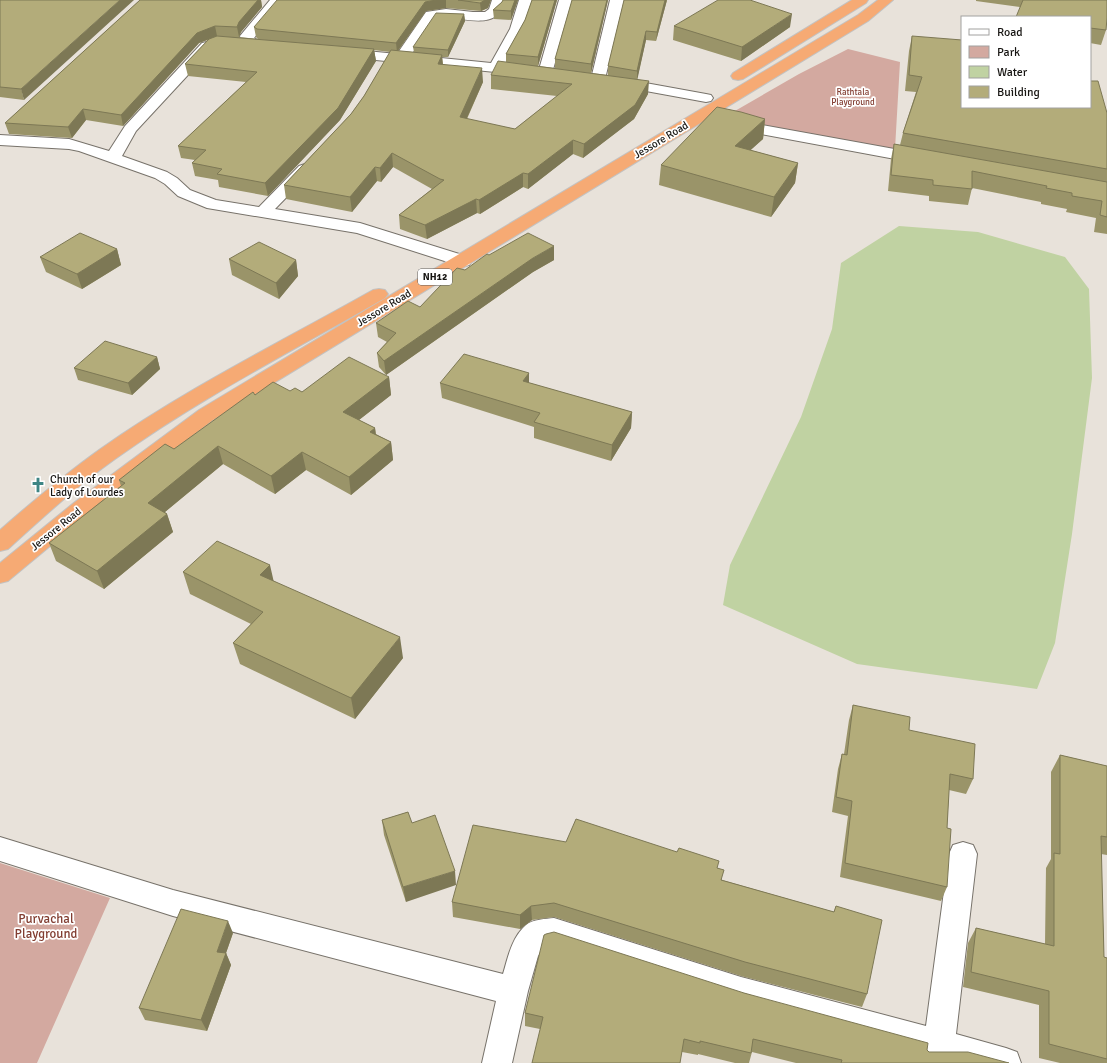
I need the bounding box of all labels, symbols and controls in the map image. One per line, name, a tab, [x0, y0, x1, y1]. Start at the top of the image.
legend	[961, 16, 1091, 108]
text: Road	[997, 25, 1023, 40]
text: Park	[997, 45, 1020, 60]
text: Water	[997, 65, 1028, 80]
text: Building	[997, 85, 1040, 100]
park label: Rathtala Playground	[831, 87, 875, 108]
street label: Jessore Road	[631, 119, 691, 161]
road number: NH12	[418, 269, 452, 285]
street label: Jessore Road	[354, 287, 414, 329]
place label: Church of our Lady of Lourdes	[50, 473, 124, 499]
church icon: Church of our Lady of Lourdes	[29, 476, 47, 494]
street label: Jessore Road	[28, 505, 84, 553]
park label: Purvachal Playground	[15, 911, 78, 942]

